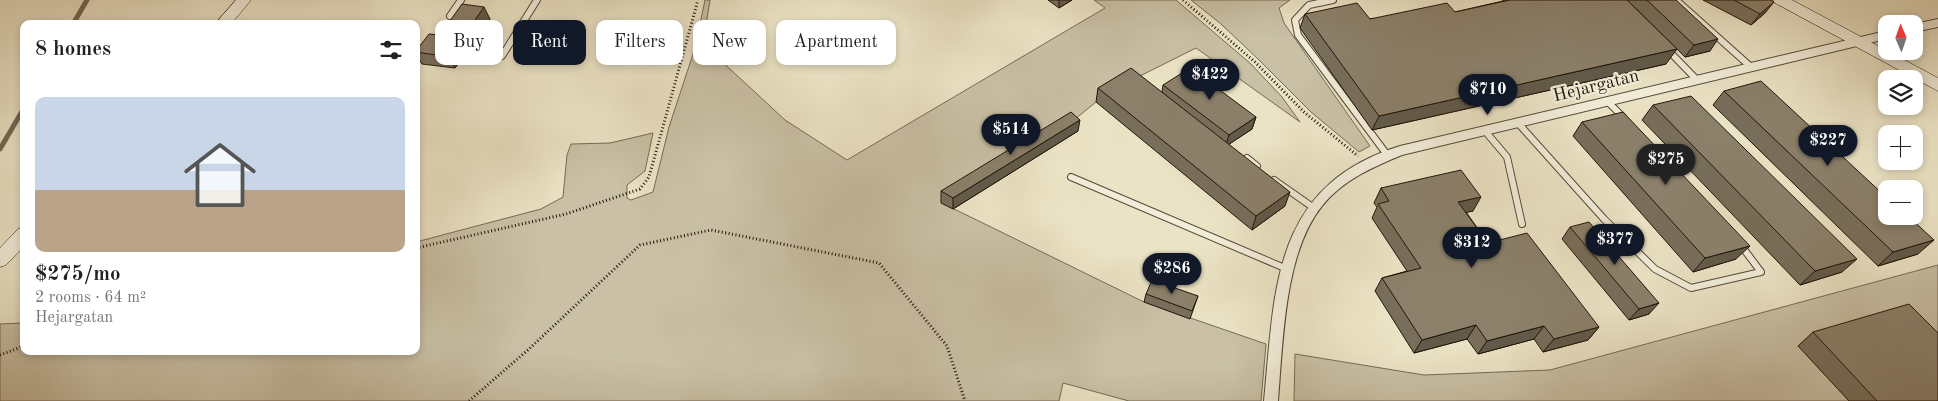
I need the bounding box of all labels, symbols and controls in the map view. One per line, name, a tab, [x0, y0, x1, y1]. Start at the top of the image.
north arrow	[1878, 15, 1922, 60]
map controls	[1878, 15, 1923, 225]
chip: Buy	[435, 20, 503, 65]
chip: Rent	[513, 20, 586, 65]
chip: Filters	[596, 20, 683, 65]
chip: New	[693, 20, 766, 65]
chip: Apartment	[776, 20, 896, 65]
icon: filters	[377, 36, 405, 64]
text: 8 homes	[35, 39, 111, 60]
pin: $422	[1180, 58, 1240, 101]
text: $422	[1191, 67, 1229, 83]
street label: Hejargatan	[1551, 67, 1641, 105]
button: layers	[1878, 70, 1923, 115]
pin: $710	[1458, 74, 1518, 116]
text: $710	[1469, 82, 1507, 98]
pin: $514	[981, 114, 1041, 156]
text: $514	[992, 122, 1030, 138]
pin: $227	[1798, 124, 1858, 167]
button: +	[1878, 125, 1923, 170]
icon: home	[175, 130, 265, 220]
text: $227	[1809, 133, 1847, 149]
pin: $275	[1636, 144, 1696, 186]
text: $275	[1647, 152, 1685, 168]
button: −	[1878, 180, 1923, 225]
pin: $377	[1585, 224, 1645, 266]
pin: $312	[1442, 226, 1502, 269]
text: $377	[1596, 232, 1634, 248]
text: $312	[1453, 235, 1491, 251]
pin: $286	[1142, 252, 1202, 295]
text: $286	[1153, 261, 1191, 277]
text: $275/mo	[35, 264, 121, 285]
text: 2 rooms · 64 m²	[35, 290, 146, 306]
text: Hejargatan	[35, 310, 113, 326]

